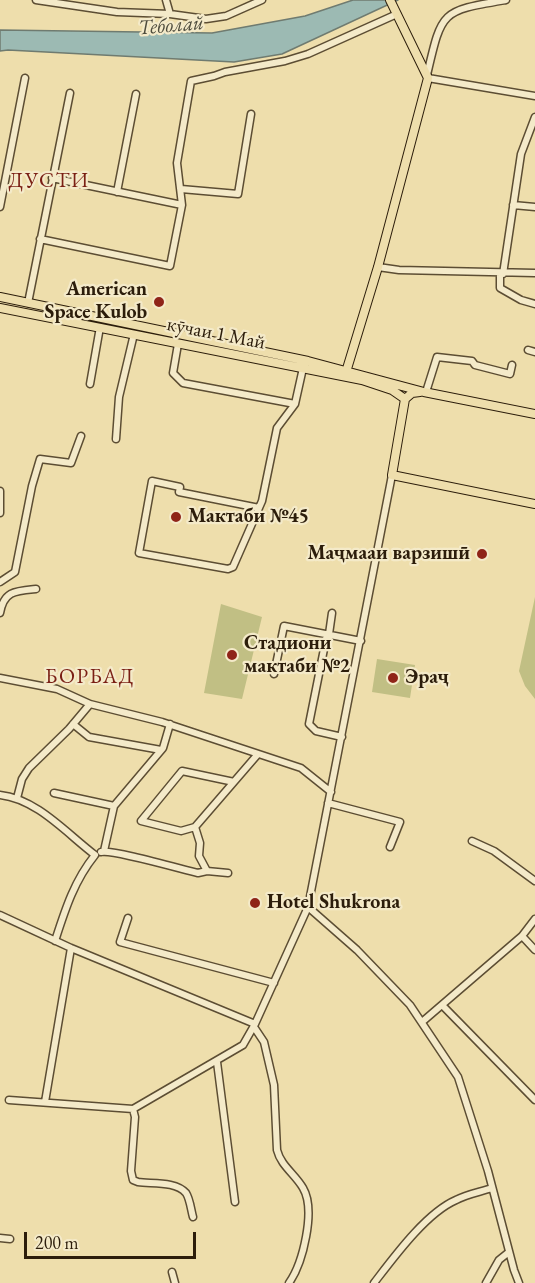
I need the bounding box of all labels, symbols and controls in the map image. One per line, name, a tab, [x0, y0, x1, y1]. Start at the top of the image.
water label: Теболай	[137, 11, 205, 41]
district label: ДУСТИ	[9, 168, 89, 194]
place label: American Space Kulob	[45, 278, 147, 325]
marker: American Space Kulob	[152, 295, 166, 309]
street label: кӯчаи 1 Май	[165, 313, 267, 355]
place label: Мактаби №45	[188, 505, 309, 529]
marker: Мактаби №45	[169, 510, 183, 524]
place label: Маҷмааи варзишӣ	[308, 542, 470, 566]
marker: Маҷмааи варзишӣ	[475, 547, 489, 561]
place label: Стадиони мактаби №2	[244, 632, 350, 679]
marker: Стадиони мактаби №2	[225, 648, 239, 662]
district label: БОРБАД	[45, 664, 135, 690]
place label: Эраҷ	[405, 666, 449, 690]
marker: Эраҷ	[386, 671, 400, 685]
place label: Hotel Shukrona	[267, 891, 400, 915]
marker: Hotel Shukrona	[248, 896, 262, 910]
scale bar	[27, 1220, 200, 1258]
text: 200 m	[35, 1231, 79, 1254]

